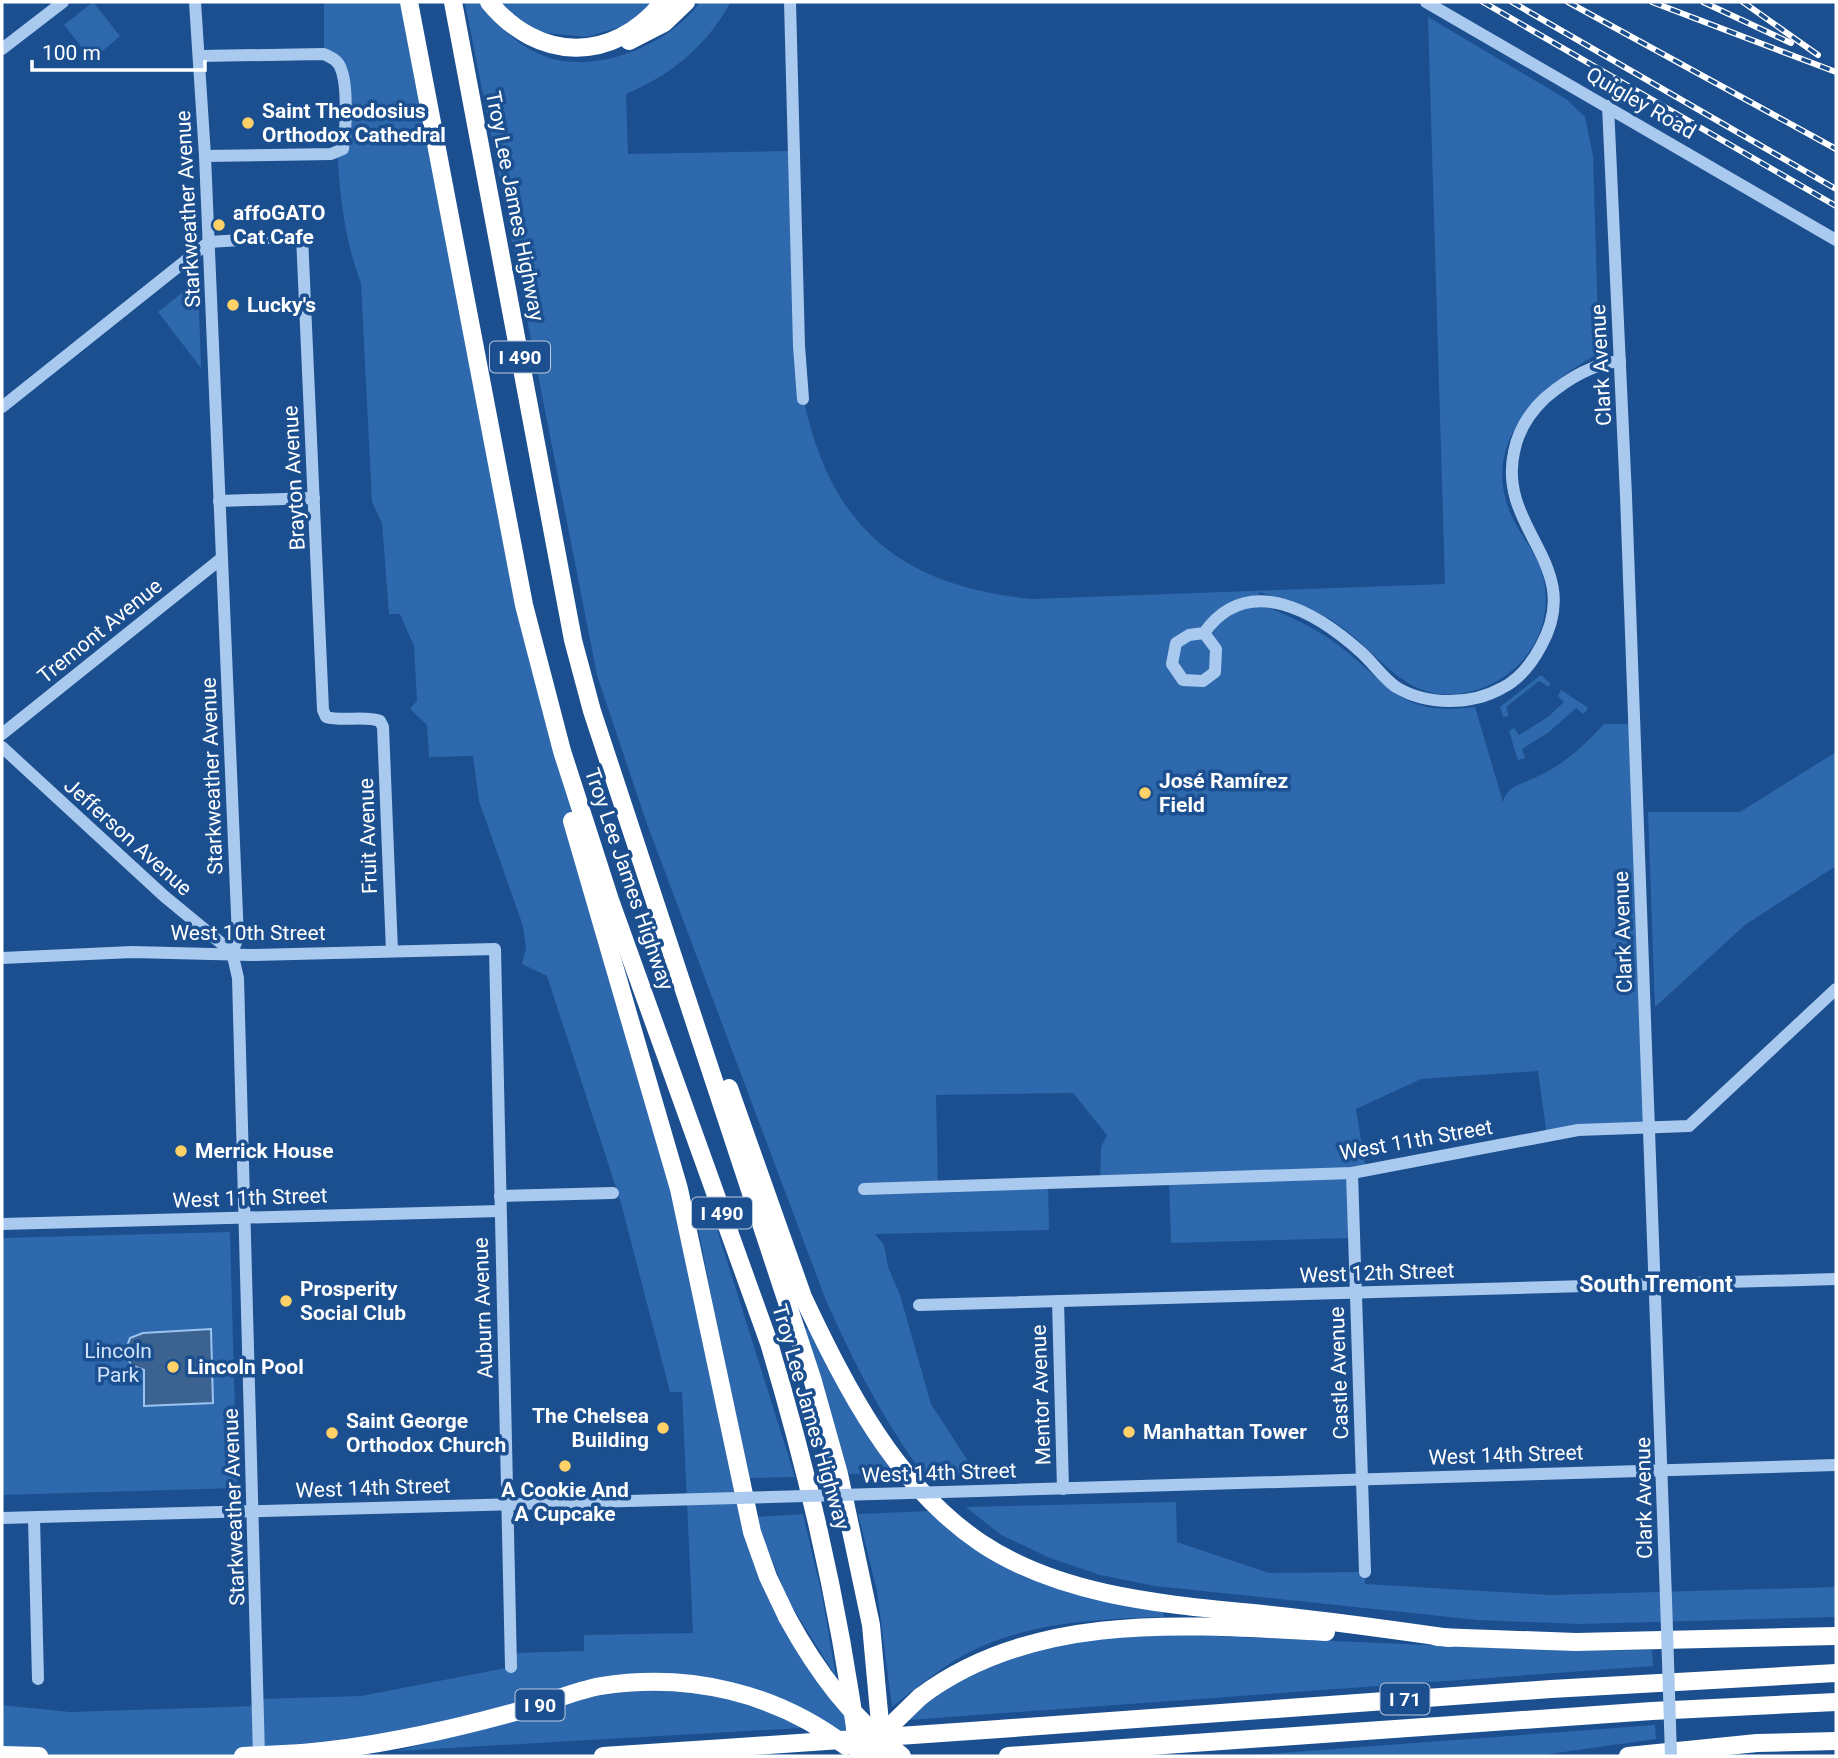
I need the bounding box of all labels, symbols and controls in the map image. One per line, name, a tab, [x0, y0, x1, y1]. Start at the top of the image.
scale bar	[32, 28, 205, 72]
text: 100 m	[42, 41, 101, 65]
street label: Quigley Road	[1582, 62, 1700, 144]
street label: Troy Lee James Highway	[481, 89, 549, 323]
place label: Saint Theodosius Orthodox Cathedral	[262, 99, 446, 147]
street label: Starkweather Avenue	[171, 110, 205, 308]
marker: Saint Theodosius Orthodox Cathedral	[240, 115, 256, 131]
place label: affoGATO Cat Cafe	[233, 201, 326, 249]
marker: affoGATO Cat Cafe	[211, 217, 227, 233]
place label: Lucky's	[247, 293, 316, 317]
marker: Lucky's	[225, 297, 241, 313]
street label: Clark Avenue	[1586, 304, 1616, 426]
road number: I 490	[490, 342, 550, 372]
street label: Brayton Avenue	[278, 405, 310, 551]
street label: Tremont Avenue	[33, 574, 167, 688]
street label: Starkweather Avenue	[197, 677, 227, 875]
street label: Troy Lee James Highway	[580, 765, 678, 993]
place label: José Ramírez Field	[1159, 769, 1288, 817]
street label: Jefferson Avenue	[59, 773, 197, 901]
street label: Fruit Avenue	[354, 778, 382, 894]
marker: José Ramírez Field	[1137, 785, 1153, 801]
street label: Clark Avenue	[1609, 871, 1637, 993]
street label: West 10th Street	[170, 921, 326, 945]
street label: West 11th Street	[1338, 1115, 1495, 1165]
place label: Merrick House	[195, 1139, 334, 1163]
marker: Merrick House	[173, 1143, 189, 1159]
street label: West 11th Street	[172, 1183, 328, 1213]
road number: I 490	[692, 1198, 752, 1228]
street label: Auburn Avenue	[469, 1237, 497, 1379]
street label: West 12th Street	[1299, 1258, 1455, 1288]
district label: South Tremont	[1579, 1271, 1733, 1298]
place label: Prosperity Social Club	[300, 1277, 406, 1325]
marker: Prosperity Social Club	[278, 1293, 294, 1309]
street label: Troy Lee James Highway	[767, 1301, 855, 1533]
street label: Castle Avenue	[1325, 1306, 1353, 1440]
street label: Mentor Avenue	[1027, 1324, 1055, 1466]
park label: Lincoln Park	[84, 1339, 152, 1387]
place label: Lincoln Pool	[187, 1355, 304, 1379]
marker: Lincoln Pool	[165, 1359, 181, 1375]
place label: The Chelsea Building	[532, 1404, 649, 1452]
street label: Starkweather Avenue	[219, 1408, 249, 1606]
place label: Saint George Orthodox Church	[346, 1409, 506, 1457]
marker: The Chelsea Building	[655, 1420, 671, 1436]
place label: Manhattan Tower	[1143, 1420, 1307, 1444]
marker: Manhattan Tower	[1121, 1424, 1137, 1440]
marker: Saint George Orthodox Church	[324, 1425, 340, 1441]
street label: Clark Avenue	[1631, 1437, 1657, 1559]
street label: West 14th Street	[1428, 1440, 1584, 1470]
marker: A Cookie And A Cupcake	[557, 1458, 573, 1474]
street label: West 14th Street	[861, 1458, 1017, 1488]
street label: West 14th Street	[295, 1473, 451, 1503]
place label: A Cookie And A Cupcake	[501, 1478, 629, 1526]
road number: I 71	[1380, 1684, 1430, 1714]
road number: I 90	[516, 1690, 564, 1721]

